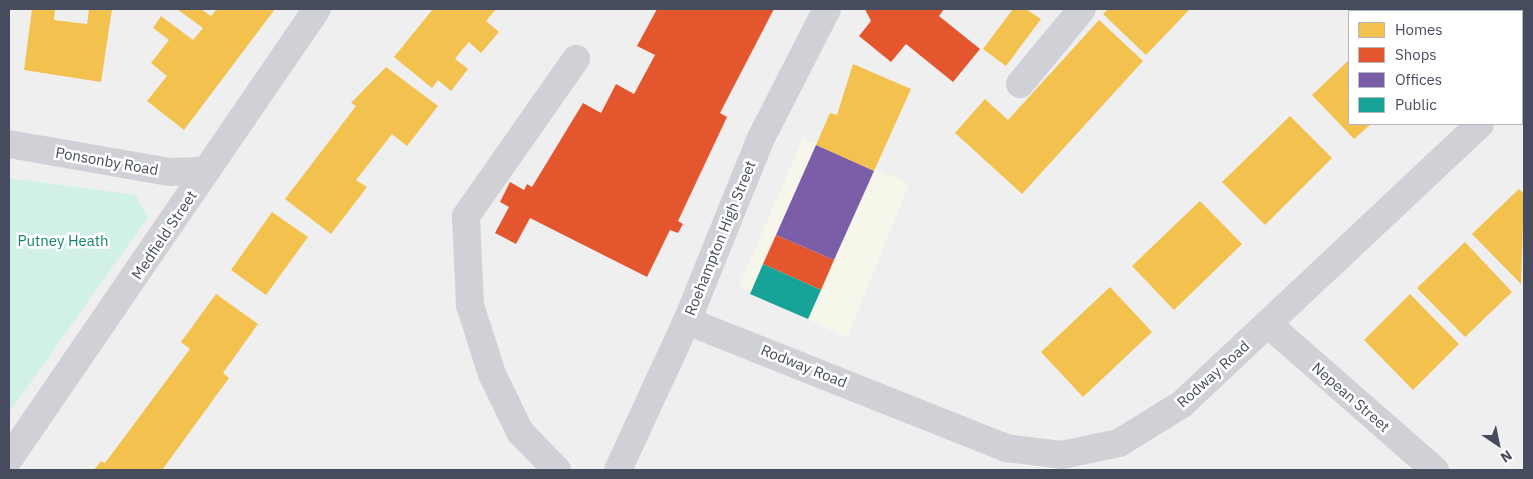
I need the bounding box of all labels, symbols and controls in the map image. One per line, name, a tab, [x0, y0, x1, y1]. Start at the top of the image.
legend	[1348, 10, 1523, 125]
text: Homes	[1395, 20, 1443, 39]
text: Shops	[1395, 45, 1437, 64]
text: Offices	[1395, 70, 1442, 89]
text: Public	[1395, 95, 1437, 114]
street label: Ponsonby Road	[54, 143, 160, 179]
street label: Roehampton High Street	[681, 158, 759, 318]
street label: Medfield Street	[128, 187, 200, 283]
park label: Putney Heath	[17, 232, 109, 250]
street label: Rodway Road	[1173, 337, 1253, 411]
street label: Rodway Road	[758, 341, 850, 391]
street label: Nepean Street	[1308, 358, 1394, 436]
north arrow	[1473, 419, 1523, 469]
text: N	[1497, 446, 1516, 467]

